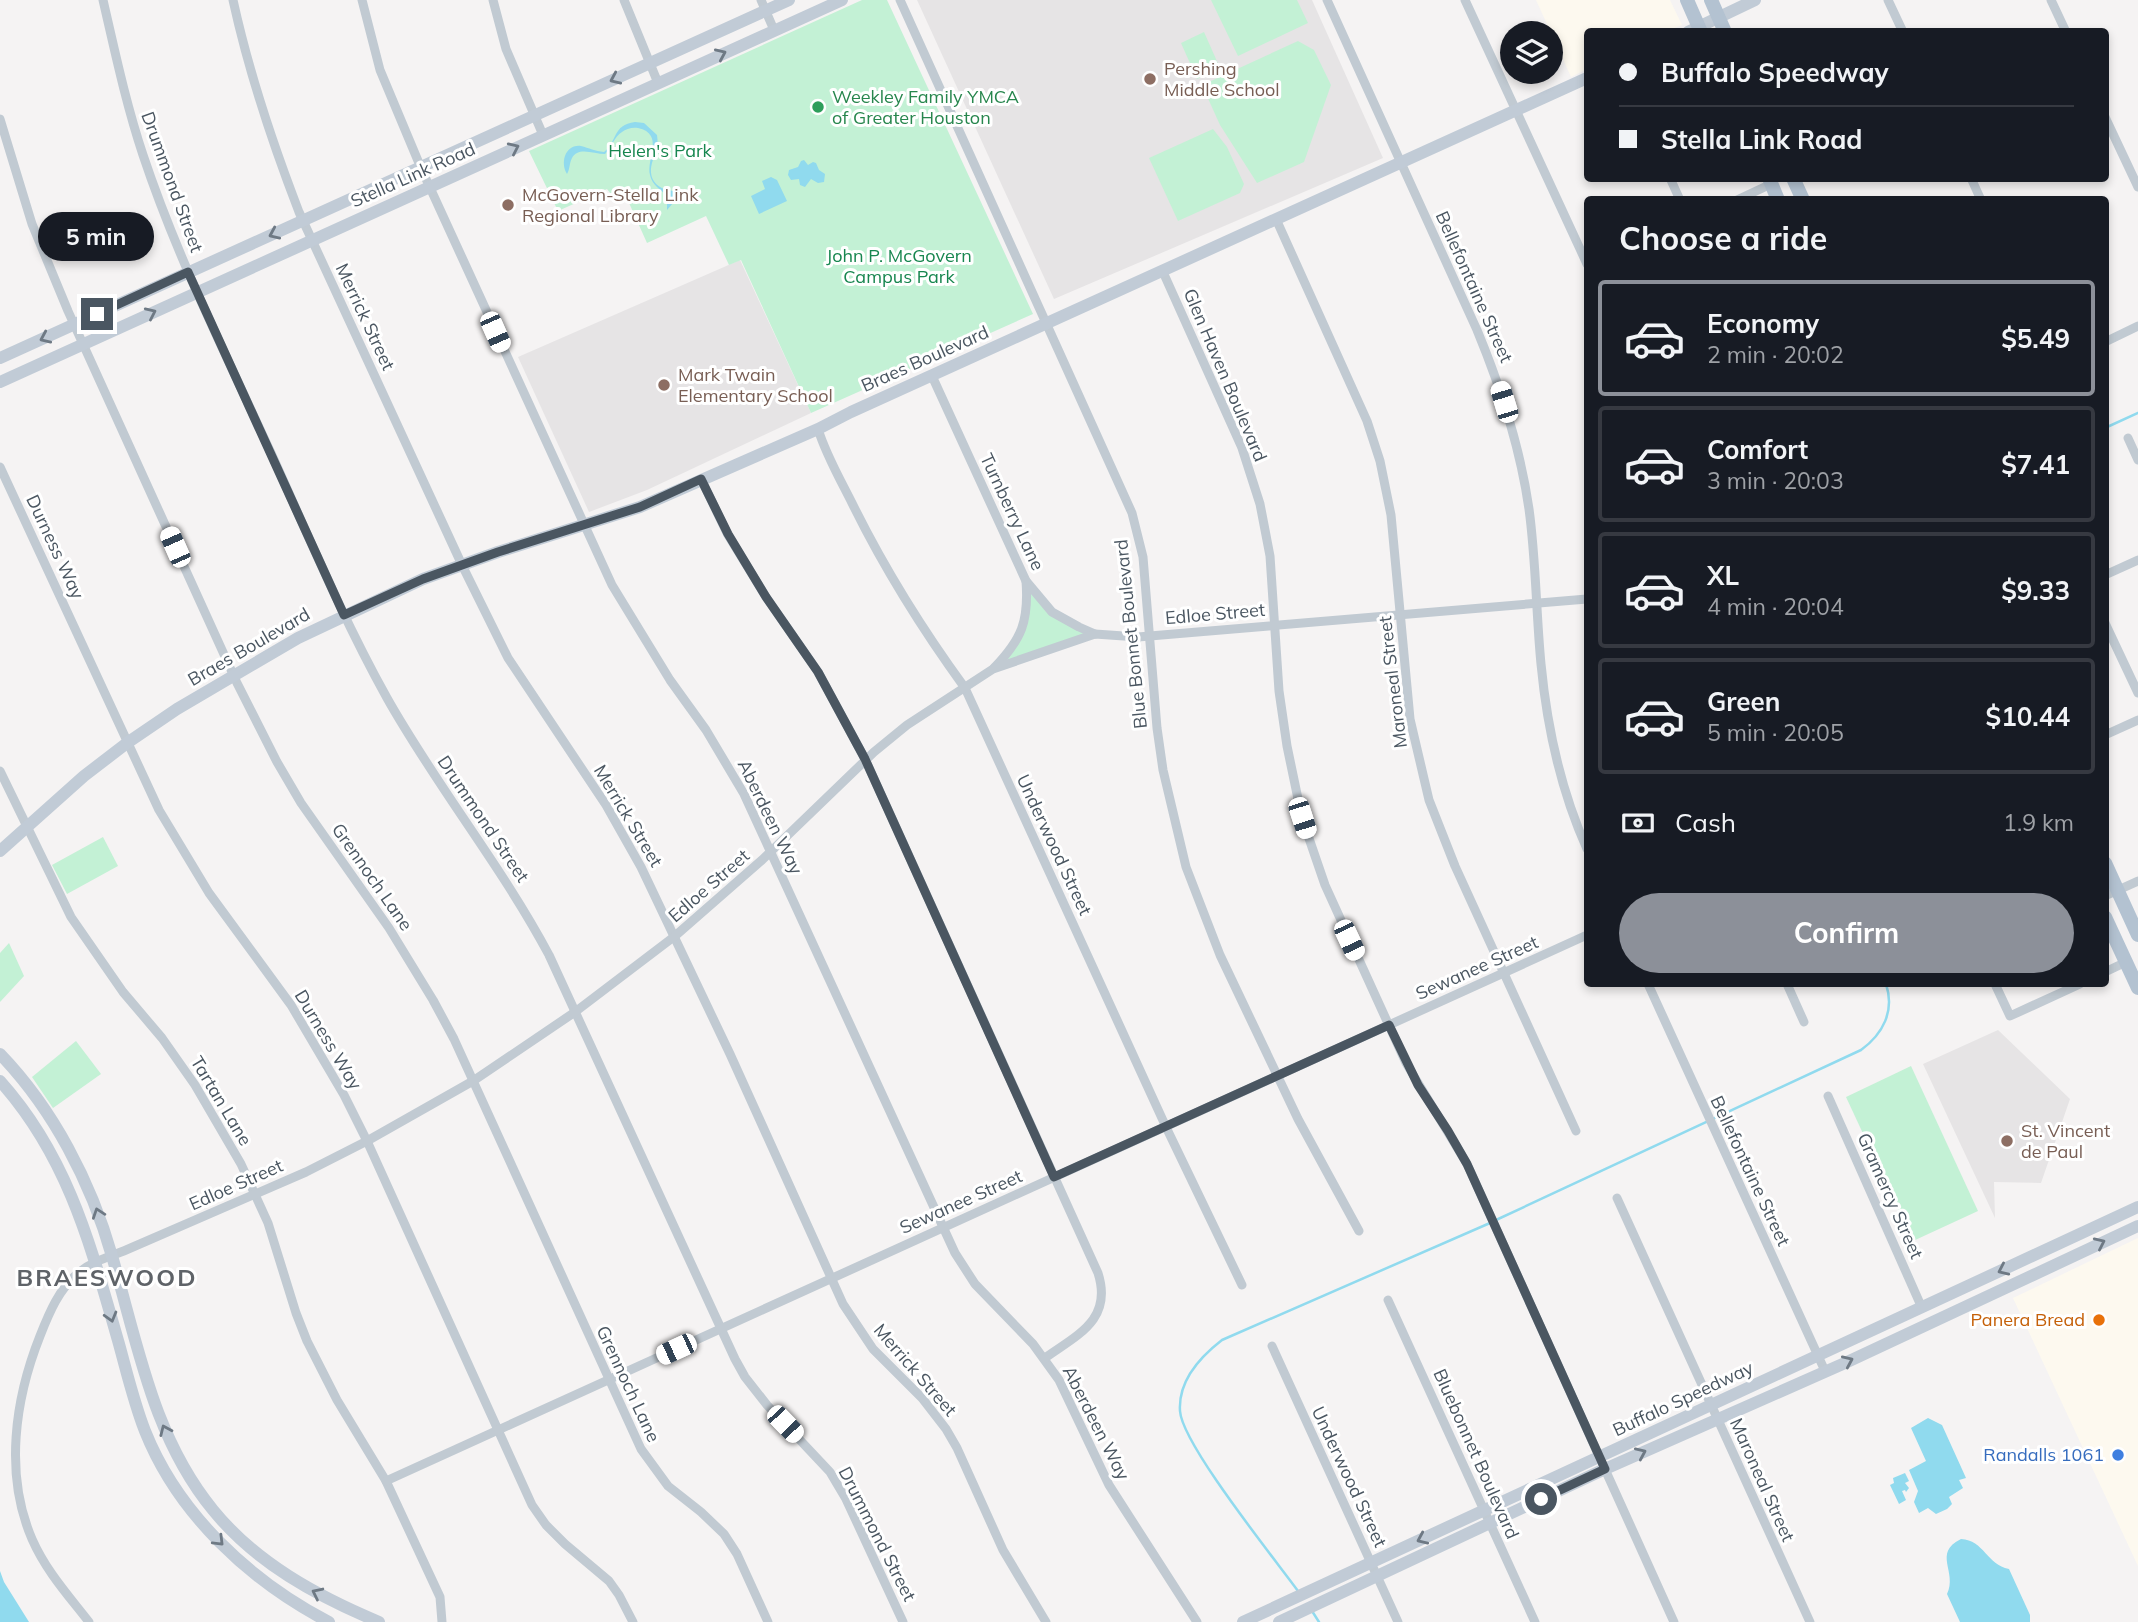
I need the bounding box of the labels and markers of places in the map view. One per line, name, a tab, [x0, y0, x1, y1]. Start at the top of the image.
place label: Pershing Middle School	[1164, 57, 1280, 101]
marker: Pershing Middle School	[1142, 71, 1158, 87]
place label: Weekley Family YMCA of Greater Houston	[832, 85, 1019, 129]
marker: Weekley Family YMCA of Greater Houston	[810, 99, 826, 115]
place label: McGovern-Stella Link Regional Library	[522, 183, 699, 227]
marker: McGovern-Stella Link Regional Library	[500, 197, 516, 213]
place label: Mark Twain Elementary School	[678, 363, 833, 407]
marker: Mark Twain Elementary School	[656, 377, 672, 393]
place label: St. Vincent de Paul	[2021, 1119, 2110, 1163]
marker: St. Vincent de Paul	[1999, 1133, 2015, 1149]
place label: Panera Bread	[1971, 1308, 2085, 1331]
marker: Panera Bread	[2091, 1312, 2107, 1328]
place label: Randalls 1061	[1983, 1443, 2104, 1466]
marker: Randalls 1061	[2110, 1447, 2126, 1463]

